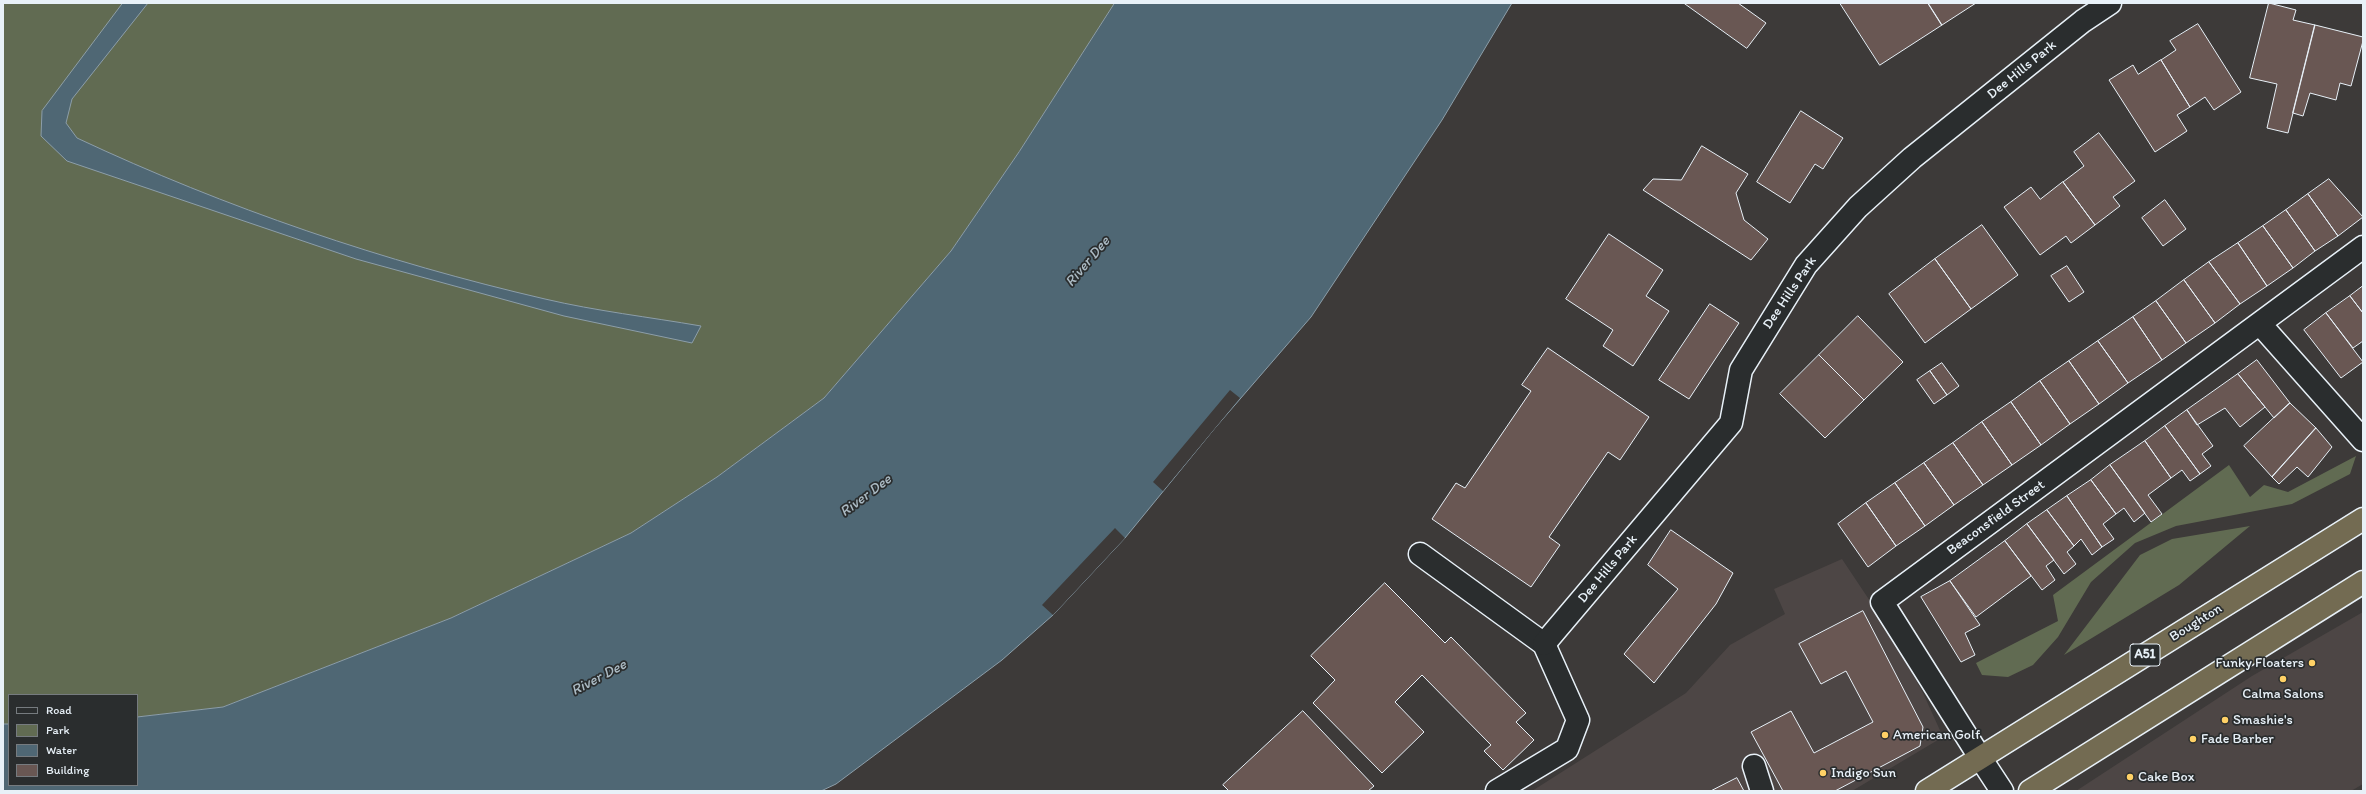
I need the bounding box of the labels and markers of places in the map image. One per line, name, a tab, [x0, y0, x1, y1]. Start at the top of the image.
place label: Funky Floaters	[2215, 655, 2304, 671]
marker: Funky Floaters	[2307, 658, 2317, 668]
marker: Calma Salons	[2278, 674, 2288, 684]
place label: Calma Salons	[2242, 686, 2324, 702]
place label: Smashie's	[2233, 712, 2293, 728]
marker: Smashie's	[2220, 715, 2230, 725]
place label: American Golf	[1893, 727, 1980, 743]
marker: American Golf	[1880, 730, 1890, 740]
place label: Fade Barber	[2201, 731, 2274, 747]
marker: Fade Barber	[2188, 734, 2198, 744]
place label: Indigo Sun	[1831, 765, 1896, 781]
marker: Indigo Sun	[1818, 768, 1828, 778]
place label: Cake Box	[2138, 769, 2194, 785]
marker: Cake Box	[2125, 772, 2135, 782]

